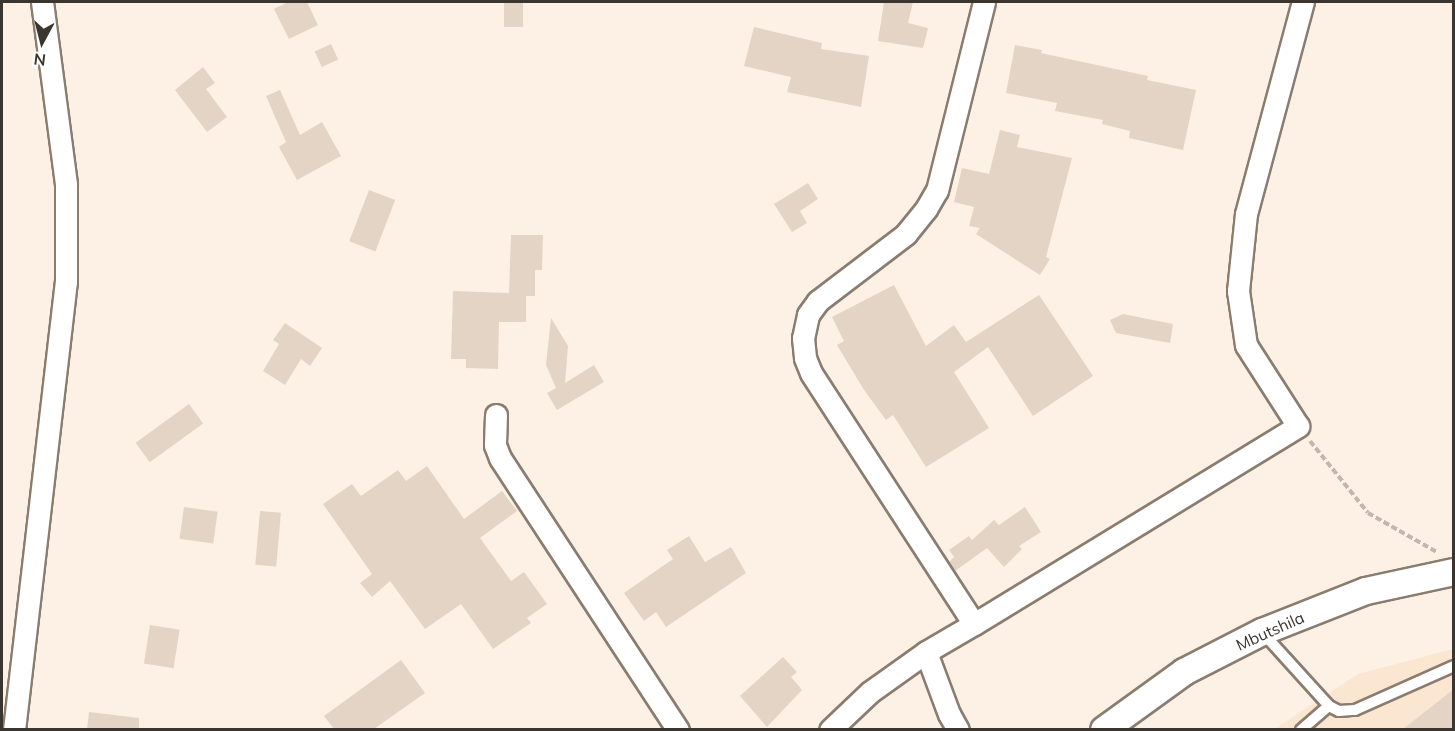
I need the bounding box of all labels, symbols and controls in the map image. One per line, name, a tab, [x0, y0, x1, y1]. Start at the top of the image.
north arrow	[12, 12, 72, 72]
text: N	[33, 49, 47, 71]
street label: Mbutshila	[1233, 607, 1307, 655]

